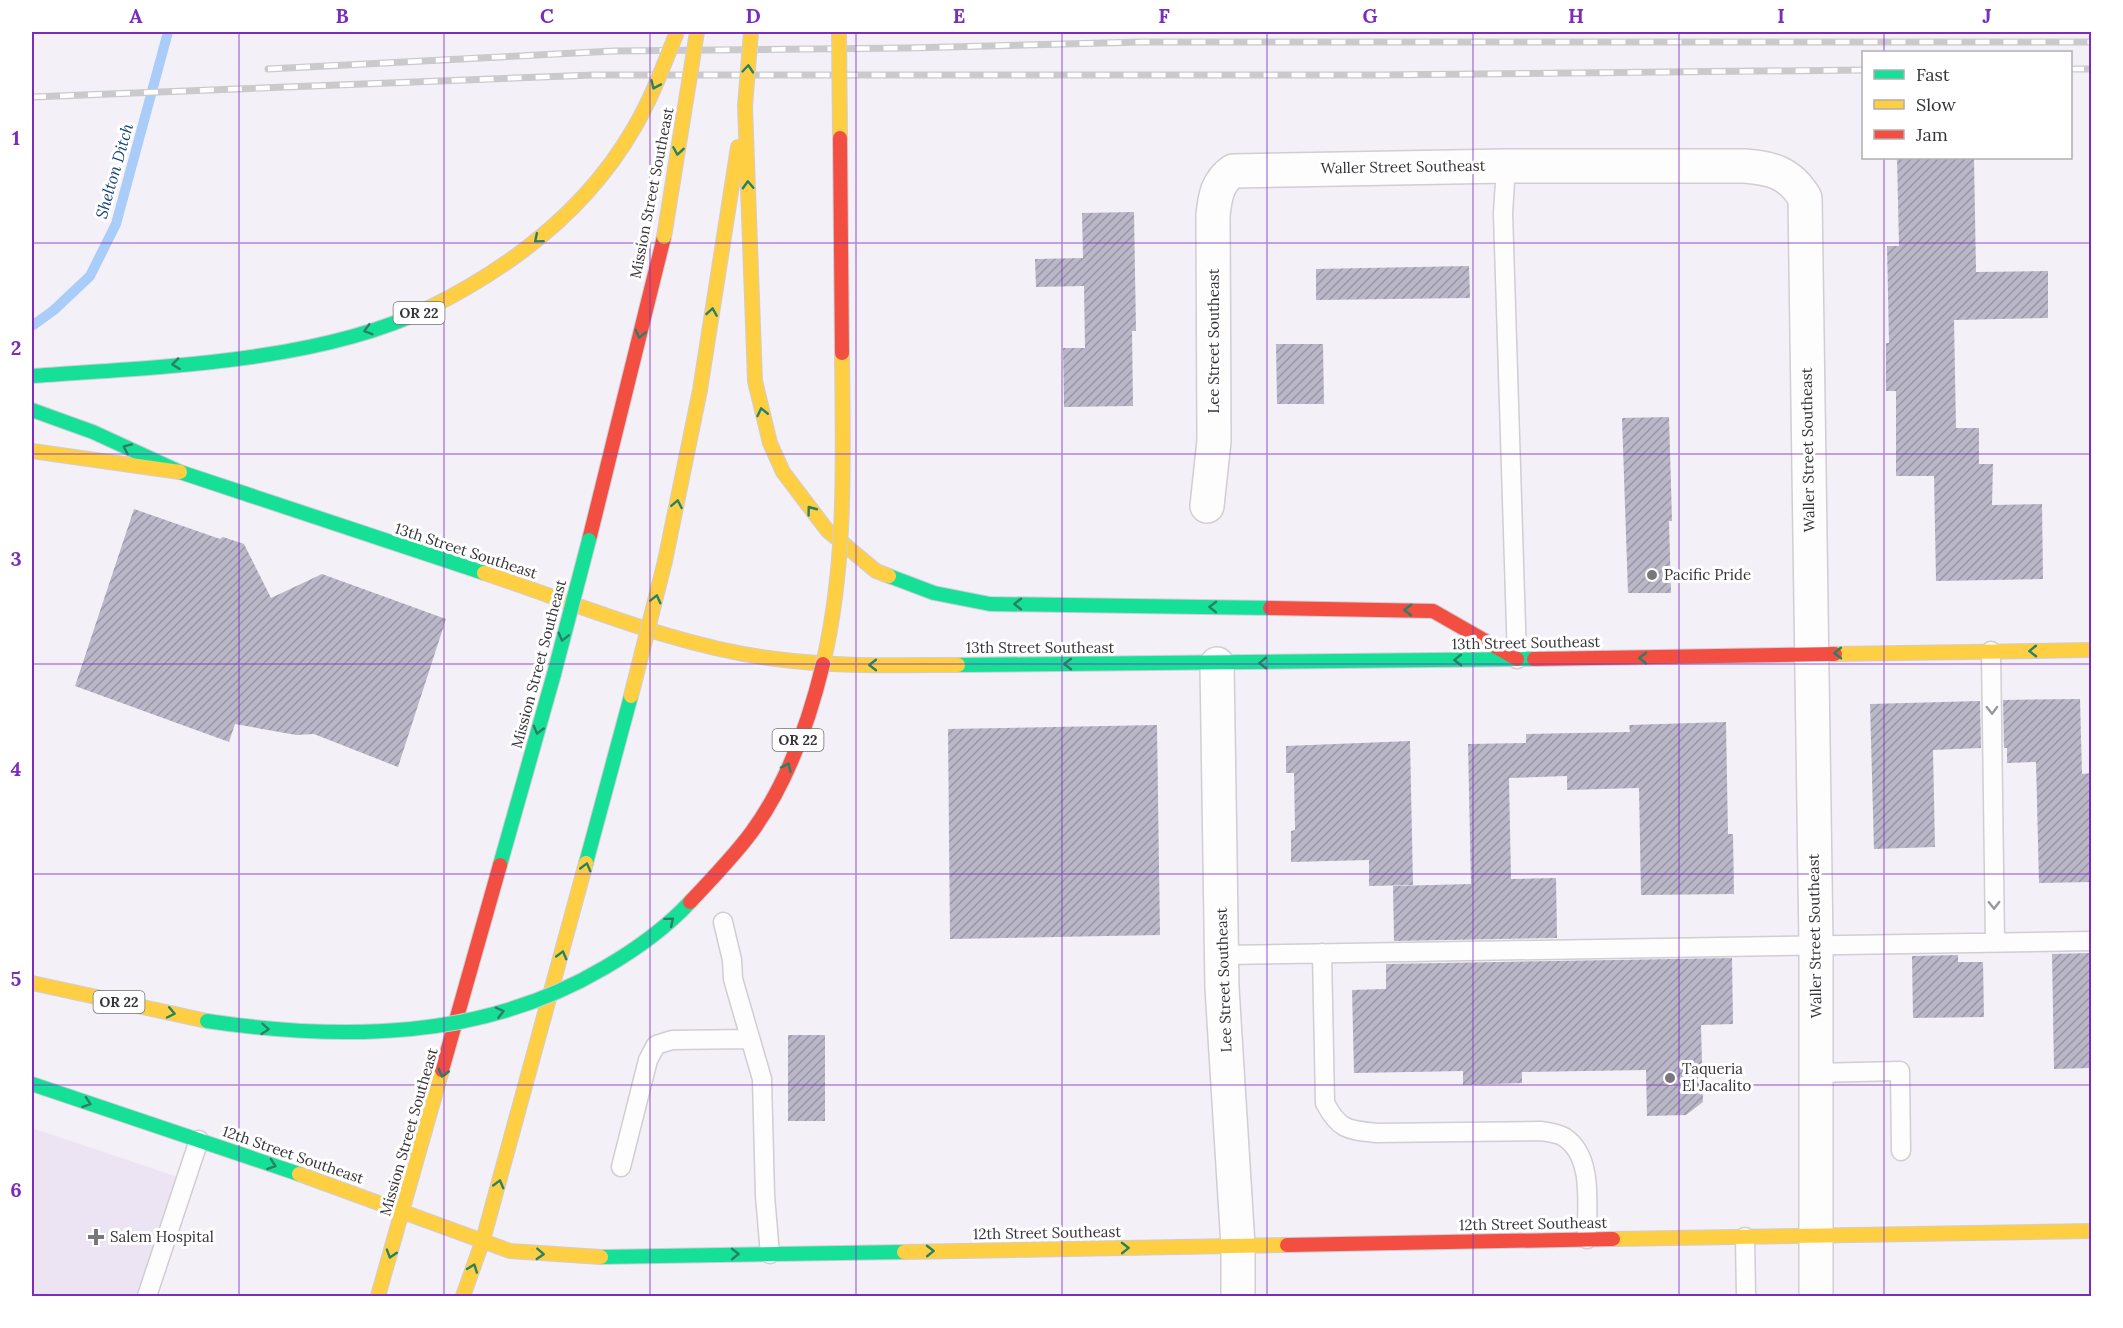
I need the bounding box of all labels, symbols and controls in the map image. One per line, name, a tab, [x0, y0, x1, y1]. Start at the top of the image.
text: A	[129, 3, 143, 28]
text: B	[335, 3, 349, 28]
text: C	[540, 3, 554, 28]
text: D	[745, 3, 761, 28]
text: E	[953, 3, 965, 28]
text: F	[1158, 3, 1170, 28]
text: G	[1362, 3, 1378, 28]
text: H	[1568, 3, 1584, 28]
text: I	[1777, 3, 1785, 28]
text: J	[1982, 3, 1992, 28]
legend	[1862, 51, 2072, 159]
text: Fast	[1916, 63, 1950, 86]
one-way arrow	[741, 64, 754, 73]
one-way arrow	[650, 79, 662, 90]
text: Slow	[1916, 93, 1956, 116]
street label: Mission Street Southeast	[626, 106, 677, 280]
water label: Shelton Ditch	[91, 121, 137, 221]
text: Jam	[1915, 123, 1948, 146]
text: 1	[12, 125, 20, 150]
one-way arrow	[672, 147, 684, 156]
street label: Waller Street Southeast	[1320, 156, 1486, 177]
one-way arrow	[742, 181, 754, 190]
one-way arrow	[534, 232, 545, 243]
street label: Lee Street Southeast	[1204, 268, 1223, 413]
road number: OR 22	[394, 302, 444, 324]
one-way arrow	[705, 307, 718, 317]
one-way arrow	[363, 323, 373, 335]
one-way arrow	[634, 329, 647, 339]
text: 2	[11, 335, 21, 360]
one-way arrow	[171, 357, 180, 369]
street label: Waller Street Southeast	[1797, 367, 1818, 533]
one-way arrow	[756, 407, 769, 417]
one-way arrow	[123, 443, 134, 455]
one-way arrow	[670, 499, 683, 509]
one-way arrow	[808, 505, 819, 516]
street label: 13th Street Southeast	[393, 519, 540, 583]
text: 3	[10, 546, 22, 571]
place label: Pacific Pride	[1664, 565, 1751, 584]
marker: Pacific Pride	[1645, 568, 1659, 582]
street label: Mission Street Southeast	[507, 577, 570, 750]
one-way arrow	[648, 594, 661, 604]
one-way arrow	[1014, 598, 1023, 610]
one-way arrow	[1209, 601, 1218, 613]
one-way arrow	[1404, 604, 1413, 617]
one-way arrow	[558, 632, 571, 642]
street label: 13th Street Southeast	[1452, 632, 1601, 653]
street label: 13th Street Southeast	[966, 638, 1115, 657]
one-way arrow	[2029, 644, 2038, 657]
one-way arrow	[1834, 647, 1843, 659]
one-way arrow	[1639, 652, 1648, 664]
one-way arrow	[1454, 654, 1463, 666]
one-way arrow	[1259, 657, 1268, 669]
one-way arrow	[1064, 658, 1073, 670]
one-way arrow	[869, 659, 878, 671]
one-way arrow	[1986, 705, 1998, 714]
one-way arrow	[533, 725, 546, 735]
road number: OR 22	[772, 729, 824, 751]
text: 4	[11, 756, 22, 781]
one-way arrow	[780, 762, 792, 773]
street label: Waller Street Southeast	[1804, 853, 1825, 1019]
one-way arrow	[578, 863, 591, 873]
one-way arrow	[1988, 900, 2001, 909]
street label: Lee Street Southeast	[1211, 907, 1236, 1053]
one-way arrow	[663, 917, 674, 928]
one-way arrow	[555, 950, 567, 961]
text: 5	[11, 966, 22, 991]
road number: OR 22	[94, 991, 144, 1013]
one-way arrow	[166, 1006, 176, 1019]
one-way arrow	[495, 1006, 505, 1019]
one-way arrow	[261, 1022, 270, 1035]
street label: Mission Street Southeast	[375, 1045, 442, 1218]
place label: Taqueria El Jacalito	[1682, 1059, 1751, 1095]
one-way arrow	[438, 1067, 450, 1078]
marker: Taqueria El Jacalito	[1663, 1071, 1677, 1085]
one-way arrow	[81, 1095, 92, 1108]
street label: 12th Street Southeast	[220, 1121, 367, 1188]
one-way arrow	[266, 1158, 277, 1171]
text: 6	[10, 1177, 22, 1202]
one-way arrow	[492, 1179, 504, 1190]
street label: 12th Street Southeast	[1459, 1213, 1608, 1234]
street label: 12th Street Southeast	[973, 1222, 1122, 1243]
place label: Salem Hospital	[110, 1227, 214, 1246]
marker: Salem Hospital	[87, 1228, 105, 1246]
one-way arrow	[1120, 1242, 1129, 1254]
one-way arrow	[925, 1245, 934, 1257]
one-way arrow	[535, 1247, 544, 1260]
one-way arrow	[386, 1248, 398, 1259]
one-way arrow	[730, 1248, 739, 1261]
one-way arrow	[466, 1263, 479, 1274]

